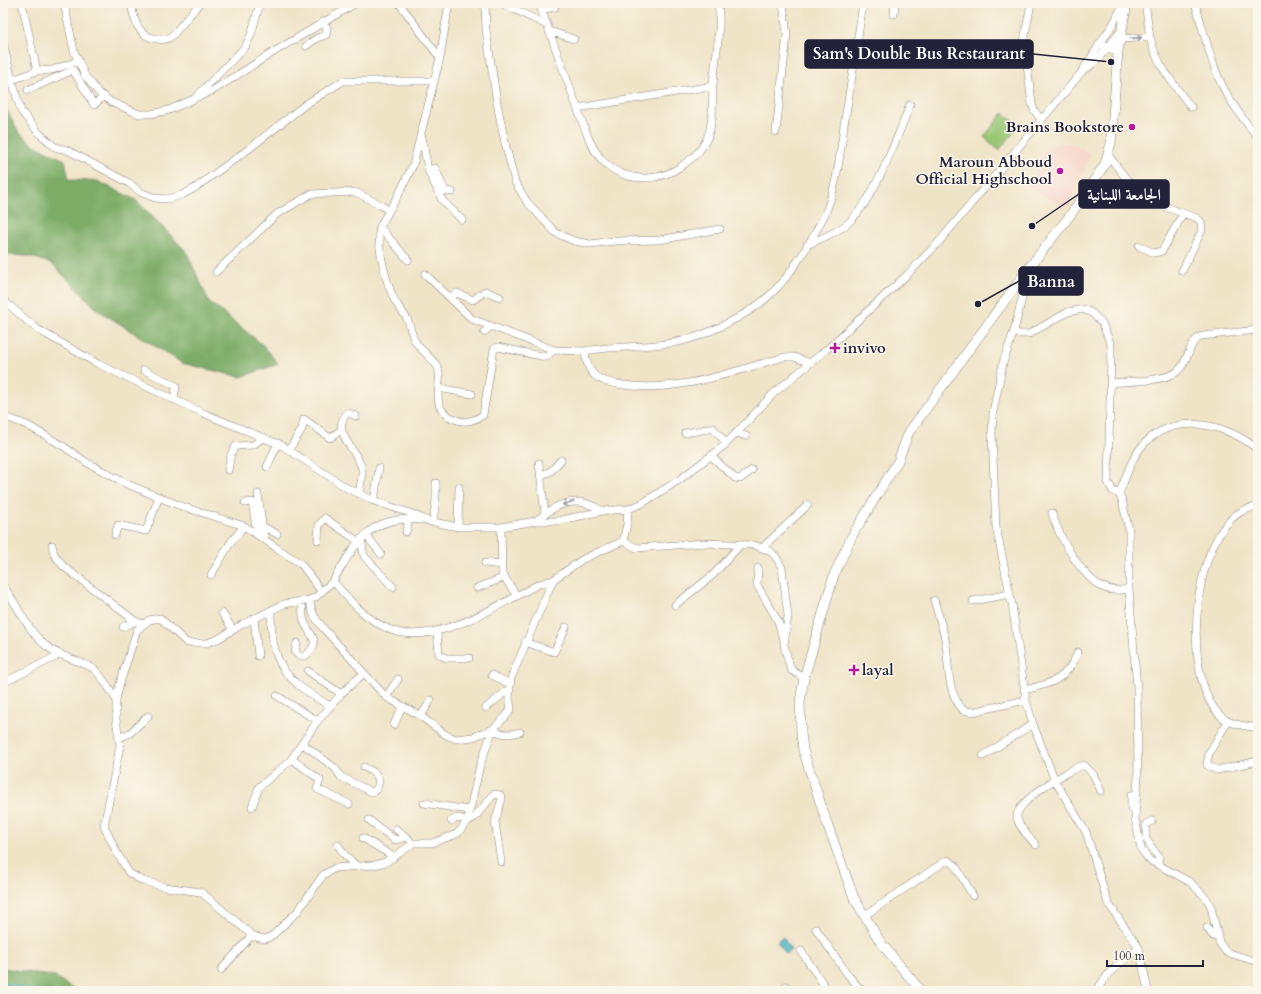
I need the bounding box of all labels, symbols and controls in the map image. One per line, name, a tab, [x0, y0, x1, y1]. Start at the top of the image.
one-way arrow	[1129, 34, 1142, 41]
callout: Sam's Double Bus Restaurant	[805, 40, 1033, 68]
text: Sam's Double Bus Restaurant	[813, 43, 1025, 65]
place label: Brains Bookstore	[1005, 117, 1124, 137]
marker: Brains Bookstore	[1127, 122, 1137, 132]
place label: Maroun Abboud Official Highschool	[915, 152, 1053, 189]
marker: Maroun Abboud Official Highschool	[1055, 166, 1065, 176]
callout: الجامعة اللبنانية	[1079, 180, 1169, 208]
text: الجامعة اللبنانية	[1087, 184, 1161, 206]
callout: Banna	[1019, 267, 1083, 295]
text: Banna	[1027, 271, 1075, 293]
place label: invivo	[843, 338, 886, 358]
marker: invivo	[830, 343, 840, 353]
one-way arrow	[561, 500, 574, 507]
place label: layal	[862, 660, 894, 680]
marker: layal	[849, 665, 859, 675]
scale bar	[1107, 942, 1203, 968]
text: 100 m	[1113, 948, 1146, 964]

